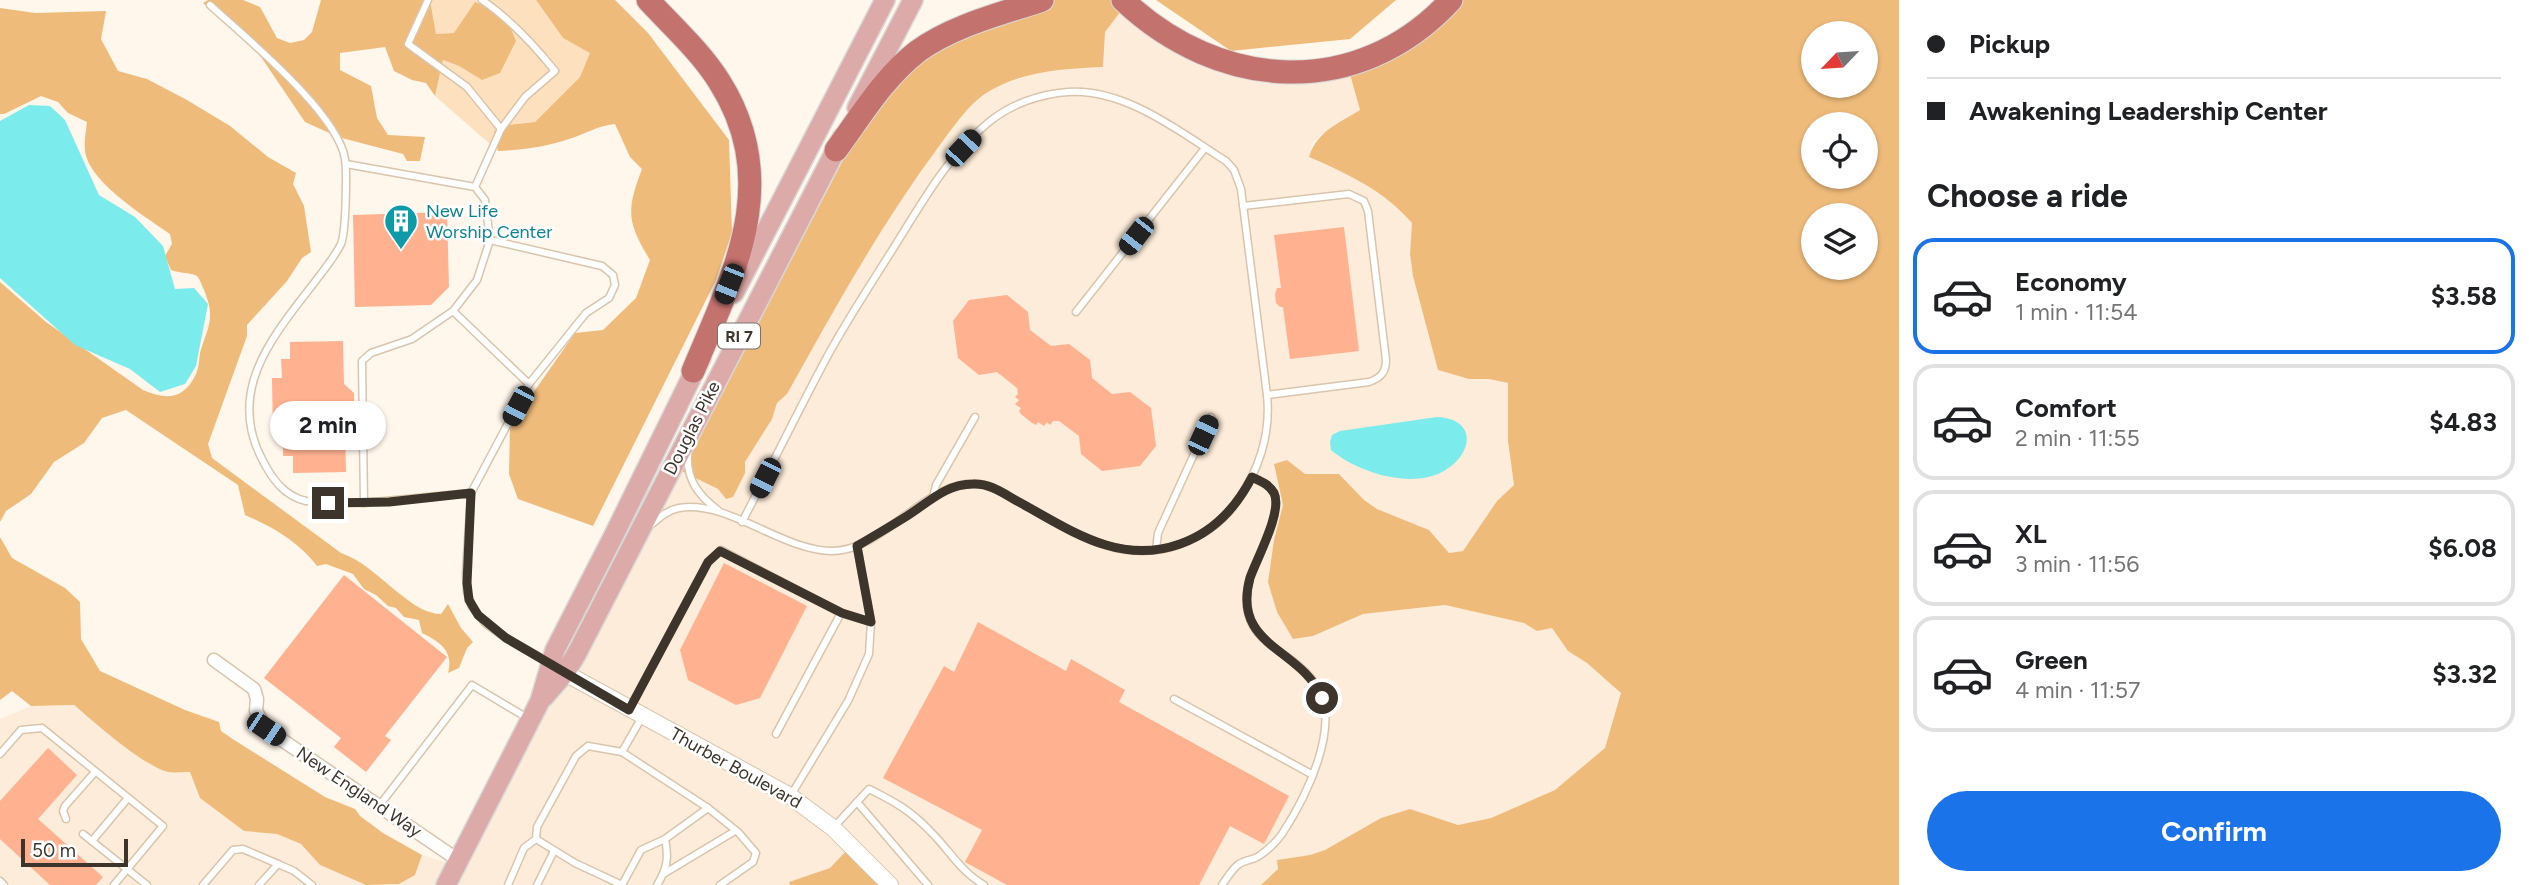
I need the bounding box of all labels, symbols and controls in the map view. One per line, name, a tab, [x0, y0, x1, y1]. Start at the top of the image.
north arrow	[1801, 21, 1878, 98]
map controls	[1801, 21, 1878, 280]
text: Pickup	[1969, 28, 2050, 60]
text: Awakening Leadership Center	[1969, 95, 2328, 127]
button: locate	[1801, 112, 1878, 189]
car	[941, 125, 986, 171]
text: Choose a ride	[1927, 177, 2128, 215]
place label: New Life Worship Center	[426, 200, 552, 243]
building icon: New Life Worship Center	[382, 202, 420, 251]
button: layers	[1801, 203, 1878, 280]
car	[1115, 213, 1158, 259]
car	[712, 261, 747, 307]
icon: car	[1931, 265, 1994, 328]
text: Economy	[2015, 266, 2127, 298]
text: $3.58	[2431, 280, 2497, 312]
text: 1 min · 11:54	[2015, 298, 2137, 326]
road number: RI 7	[718, 324, 760, 348]
street label: Douglas Pike	[659, 377, 725, 479]
car	[499, 383, 538, 429]
icon: car	[1931, 391, 1994, 454]
text: Comfort	[2015, 392, 2117, 424]
callout: 2 min	[270, 402, 386, 450]
text: $4.83	[2429, 406, 2497, 438]
text: 2 min	[299, 411, 357, 439]
car	[1185, 412, 1222, 458]
text: 2 min · 11:55	[2015, 424, 2140, 452]
car	[747, 455, 784, 501]
route end	[312, 487, 344, 519]
icon: car	[1931, 517, 1994, 580]
text: XL	[2015, 518, 2047, 550]
text: $6.08	[2428, 532, 2497, 564]
text: 3 min · 11:56	[2015, 550, 2139, 578]
icon: car	[1931, 643, 1994, 706]
text: Green	[2015, 644, 2088, 676]
text: $3.32	[2432, 658, 2497, 690]
text: 4 min · 11:57	[2015, 676, 2140, 704]
route start	[1306, 682, 1338, 714]
car	[243, 709, 290, 749]
street label: Thurber Boulevard	[666, 723, 806, 813]
street label: New England Way	[292, 742, 426, 842]
button: Confirm	[1927, 791, 2501, 871]
scale bar	[21, 836, 128, 868]
text: 50 m	[32, 839, 76, 862]

